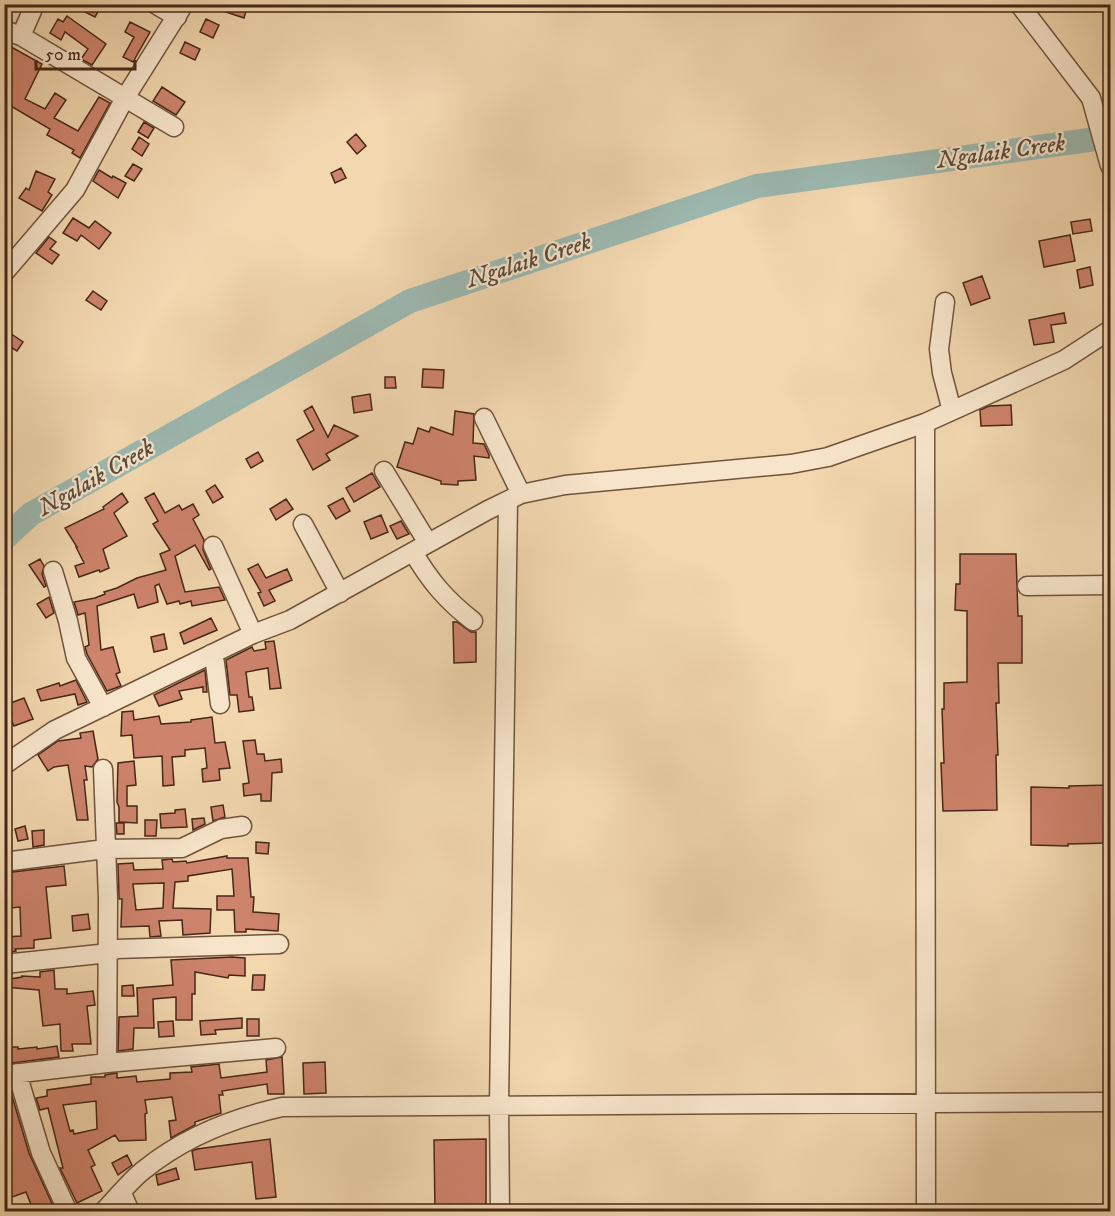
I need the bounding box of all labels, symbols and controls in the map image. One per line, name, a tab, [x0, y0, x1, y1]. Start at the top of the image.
scale bar	[36, 33, 135, 71]
text: 50 m	[45, 44, 81, 66]
water label: Ngalaik Creek	[933, 128, 1067, 176]
water label: Ngalaik Creek	[461, 227, 595, 296]
water label: Ngalaik Creek	[31, 433, 159, 524]

